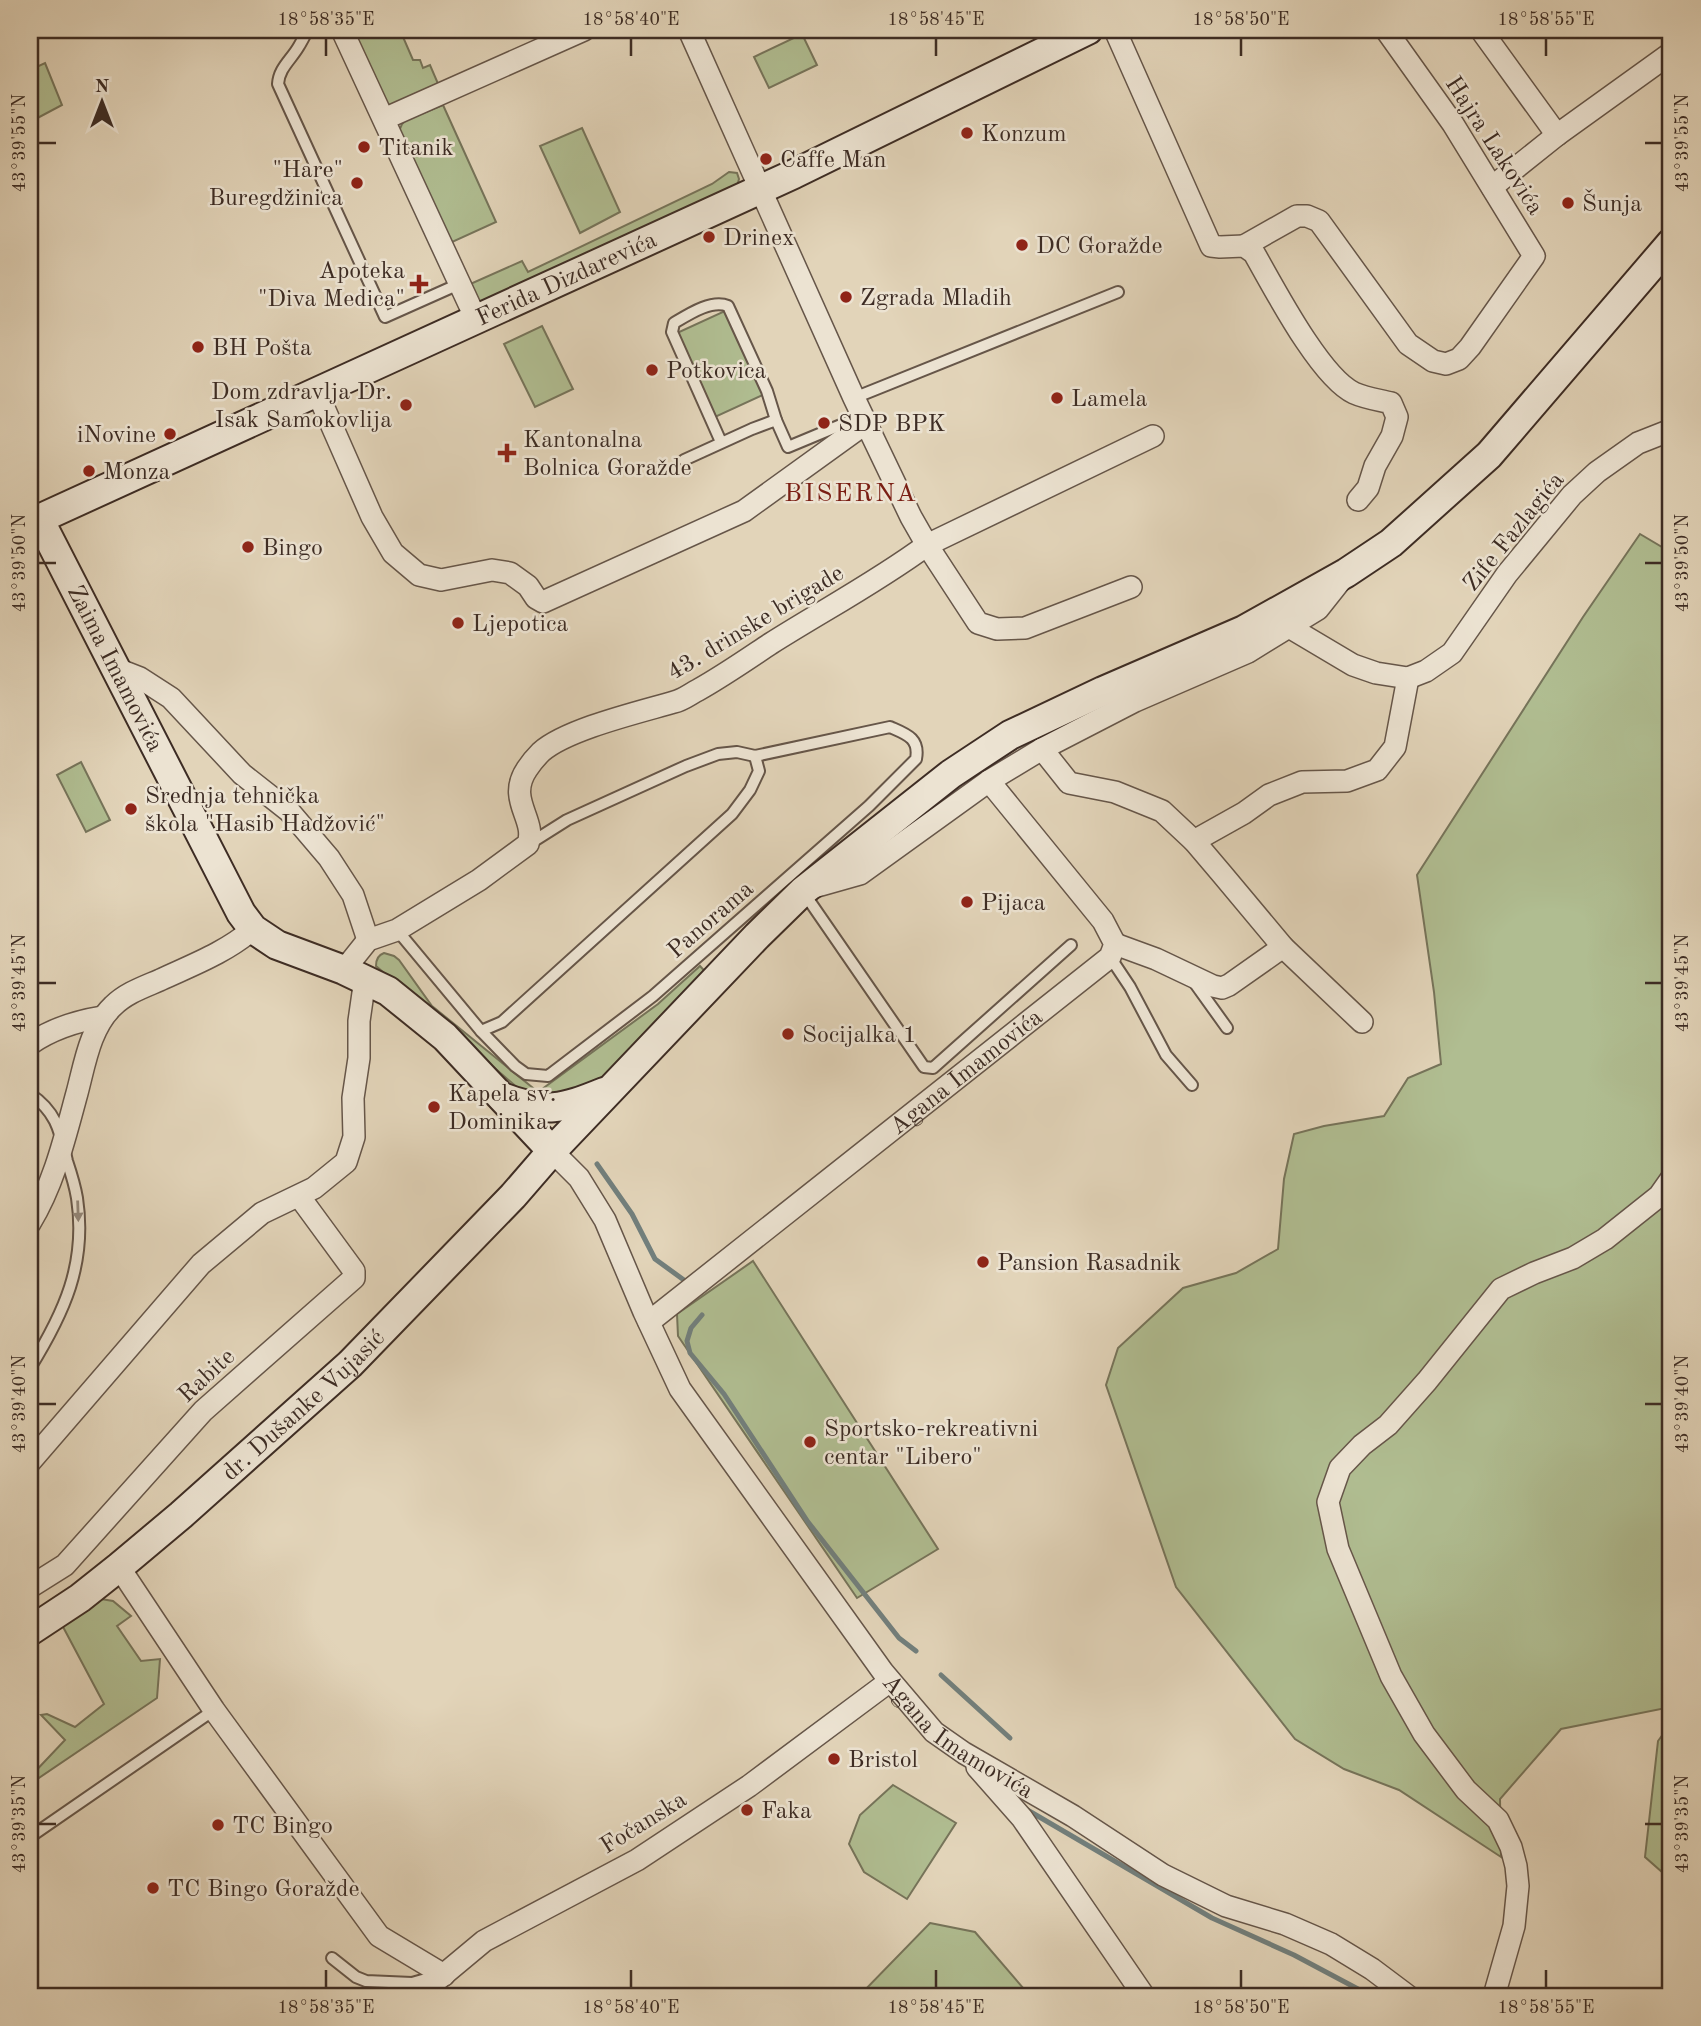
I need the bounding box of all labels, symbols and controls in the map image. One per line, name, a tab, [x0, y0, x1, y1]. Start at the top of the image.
text: 18°58'35"E	[278, 11, 374, 29]
text: 18°58'40"E	[583, 11, 679, 29]
text: 18°58'45"E	[888, 11, 984, 29]
text: 18°58'50"E	[1193, 11, 1289, 29]
text: 18°58'55"E	[1498, 11, 1594, 29]
north arrow	[66, 66, 136, 136]
street label: Hajra Lakovića	[1440, 73, 1547, 220]
text: N	[95, 78, 110, 97]
text: 43°39'55"N	[11, 94, 29, 192]
text: 43°39'55"N	[1674, 94, 1692, 192]
place label: Konzum	[981, 123, 1066, 147]
marker: Konzum	[959, 125, 975, 141]
place label: Titanik	[378, 137, 454, 161]
marker: Titanik	[356, 139, 372, 155]
place label: Caffe Man	[780, 149, 887, 173]
marker: Caffe Man	[758, 151, 774, 167]
place label: "Hare" Buregdžinica	[208, 159, 343, 211]
marker: "Hare" Buregdžinica	[349, 175, 365, 191]
place label: Šunja	[1582, 188, 1642, 217]
marker: Šunja	[1560, 195, 1576, 211]
place label: Drinex	[723, 227, 795, 251]
street label: Ferida Dizdarevića	[473, 228, 661, 332]
marker: Drinex	[701, 229, 717, 245]
place label: DC Goražde	[1036, 235, 1163, 259]
marker: DC Goražde	[1014, 237, 1030, 253]
place label: Apoteka "Diva Medica"	[258, 260, 405, 312]
marker: Apoteka "Diva Medica"	[411, 276, 427, 292]
place label: Zgrada Mladih	[860, 287, 1012, 311]
marker: Zgrada Mladih	[838, 289, 854, 305]
place label: BH Pošta	[212, 337, 312, 361]
marker: BH Pošta	[190, 339, 206, 355]
place label: Potkovica	[666, 360, 766, 384]
marker: Potkovica	[644, 362, 660, 378]
place label: Dom zdravlja Dr. Isak Samokovlija	[211, 381, 392, 433]
place label: Lamela	[1071, 388, 1148, 412]
marker: Lamela	[1049, 390, 1065, 406]
marker: Dom zdravlja Dr. Isak Samokovlija	[398, 397, 414, 413]
place label: SDP BPK	[838, 413, 946, 437]
marker: SDP BPK	[816, 415, 832, 431]
place label: iNovine	[77, 424, 156, 448]
marker: iNovine	[162, 426, 178, 442]
place label: Kantonalna Bolnica Goražde	[523, 429, 691, 481]
marker: Kantonalna Bolnica Goražde	[497, 443, 517, 463]
place label: Monza	[103, 461, 171, 485]
marker: Monza	[81, 463, 97, 479]
street label: Zife Fazlagića	[1460, 468, 1570, 596]
district label: BISERNA	[784, 481, 918, 507]
text: 43°39'50"N	[11, 514, 29, 612]
text: 43°39'50"N	[1674, 514, 1692, 612]
place label: Bingo	[262, 537, 323, 561]
marker: Bingo	[240, 539, 256, 555]
street label: 43. drinske brigade	[664, 562, 848, 686]
street label: Zaima Imamovića	[62, 582, 167, 756]
place label: Ljepotica	[472, 613, 568, 637]
marker: Ljepotica	[450, 615, 466, 631]
place label: Srednja tehnička škola "Hasib Hadžović"	[145, 785, 385, 837]
marker: Srednja tehnička škola "Hasib Hadžović"	[123, 801, 139, 817]
street label: Panorama	[664, 877, 759, 964]
place label: Pijaca	[981, 892, 1046, 916]
marker: Pijaca	[959, 894, 975, 910]
text: 43°39'45"N	[11, 934, 29, 1032]
text: 43°39'45"N	[1674, 934, 1692, 1032]
street label: Agana Imamovića	[886, 1005, 1048, 1140]
place label: Socijalka 1	[802, 1024, 917, 1048]
marker: Socijalka 1	[780, 1026, 796, 1042]
place label: Kapela sv. Dominika	[448, 1083, 556, 1135]
marker: Kapela sv. Dominika	[426, 1099, 442, 1115]
one-way arrow	[72, 1200, 83, 1222]
place label: Pansion Rasadnik	[997, 1252, 1181, 1276]
marker: Pansion Rasadnik	[975, 1254, 991, 1270]
street label: dr. Dušanke Vujasić	[219, 1326, 390, 1486]
street label: Rabite	[175, 1345, 240, 1408]
text: 43°39'40"N	[11, 1355, 29, 1453]
text: 43°39'40"N	[1674, 1355, 1692, 1453]
place label: Sportsko-rekreativni centar "Libero"	[824, 1418, 1038, 1470]
marker: Sportsko-rekreativni centar "Libero"	[802, 1434, 818, 1450]
street label: Agana Imamovića	[877, 1671, 1037, 1804]
place label: Bristol	[848, 1749, 918, 1773]
marker: Bristol	[826, 1751, 842, 1767]
text: 43°39'35"N	[11, 1775, 29, 1873]
text: 43°39'35"N	[1674, 1775, 1692, 1873]
street label: Fočanska	[597, 1788, 691, 1859]
place label: Faka	[761, 1800, 812, 1824]
marker: Faka	[739, 1802, 755, 1818]
place label: TC Bingo	[232, 1815, 333, 1839]
marker: TC Bingo	[210, 1817, 226, 1833]
place label: TC Bingo Goražde	[167, 1878, 360, 1902]
marker: TC Bingo Goražde	[145, 1880, 161, 1896]
text: 18°58'35"E	[278, 1999, 374, 2017]
text: 18°58'40"E	[583, 1999, 679, 2017]
text: 18°58'45"E	[888, 1999, 984, 2017]
text: 18°58'50"E	[1193, 1999, 1289, 2017]
text: 18°58'55"E	[1498, 1999, 1594, 2017]

